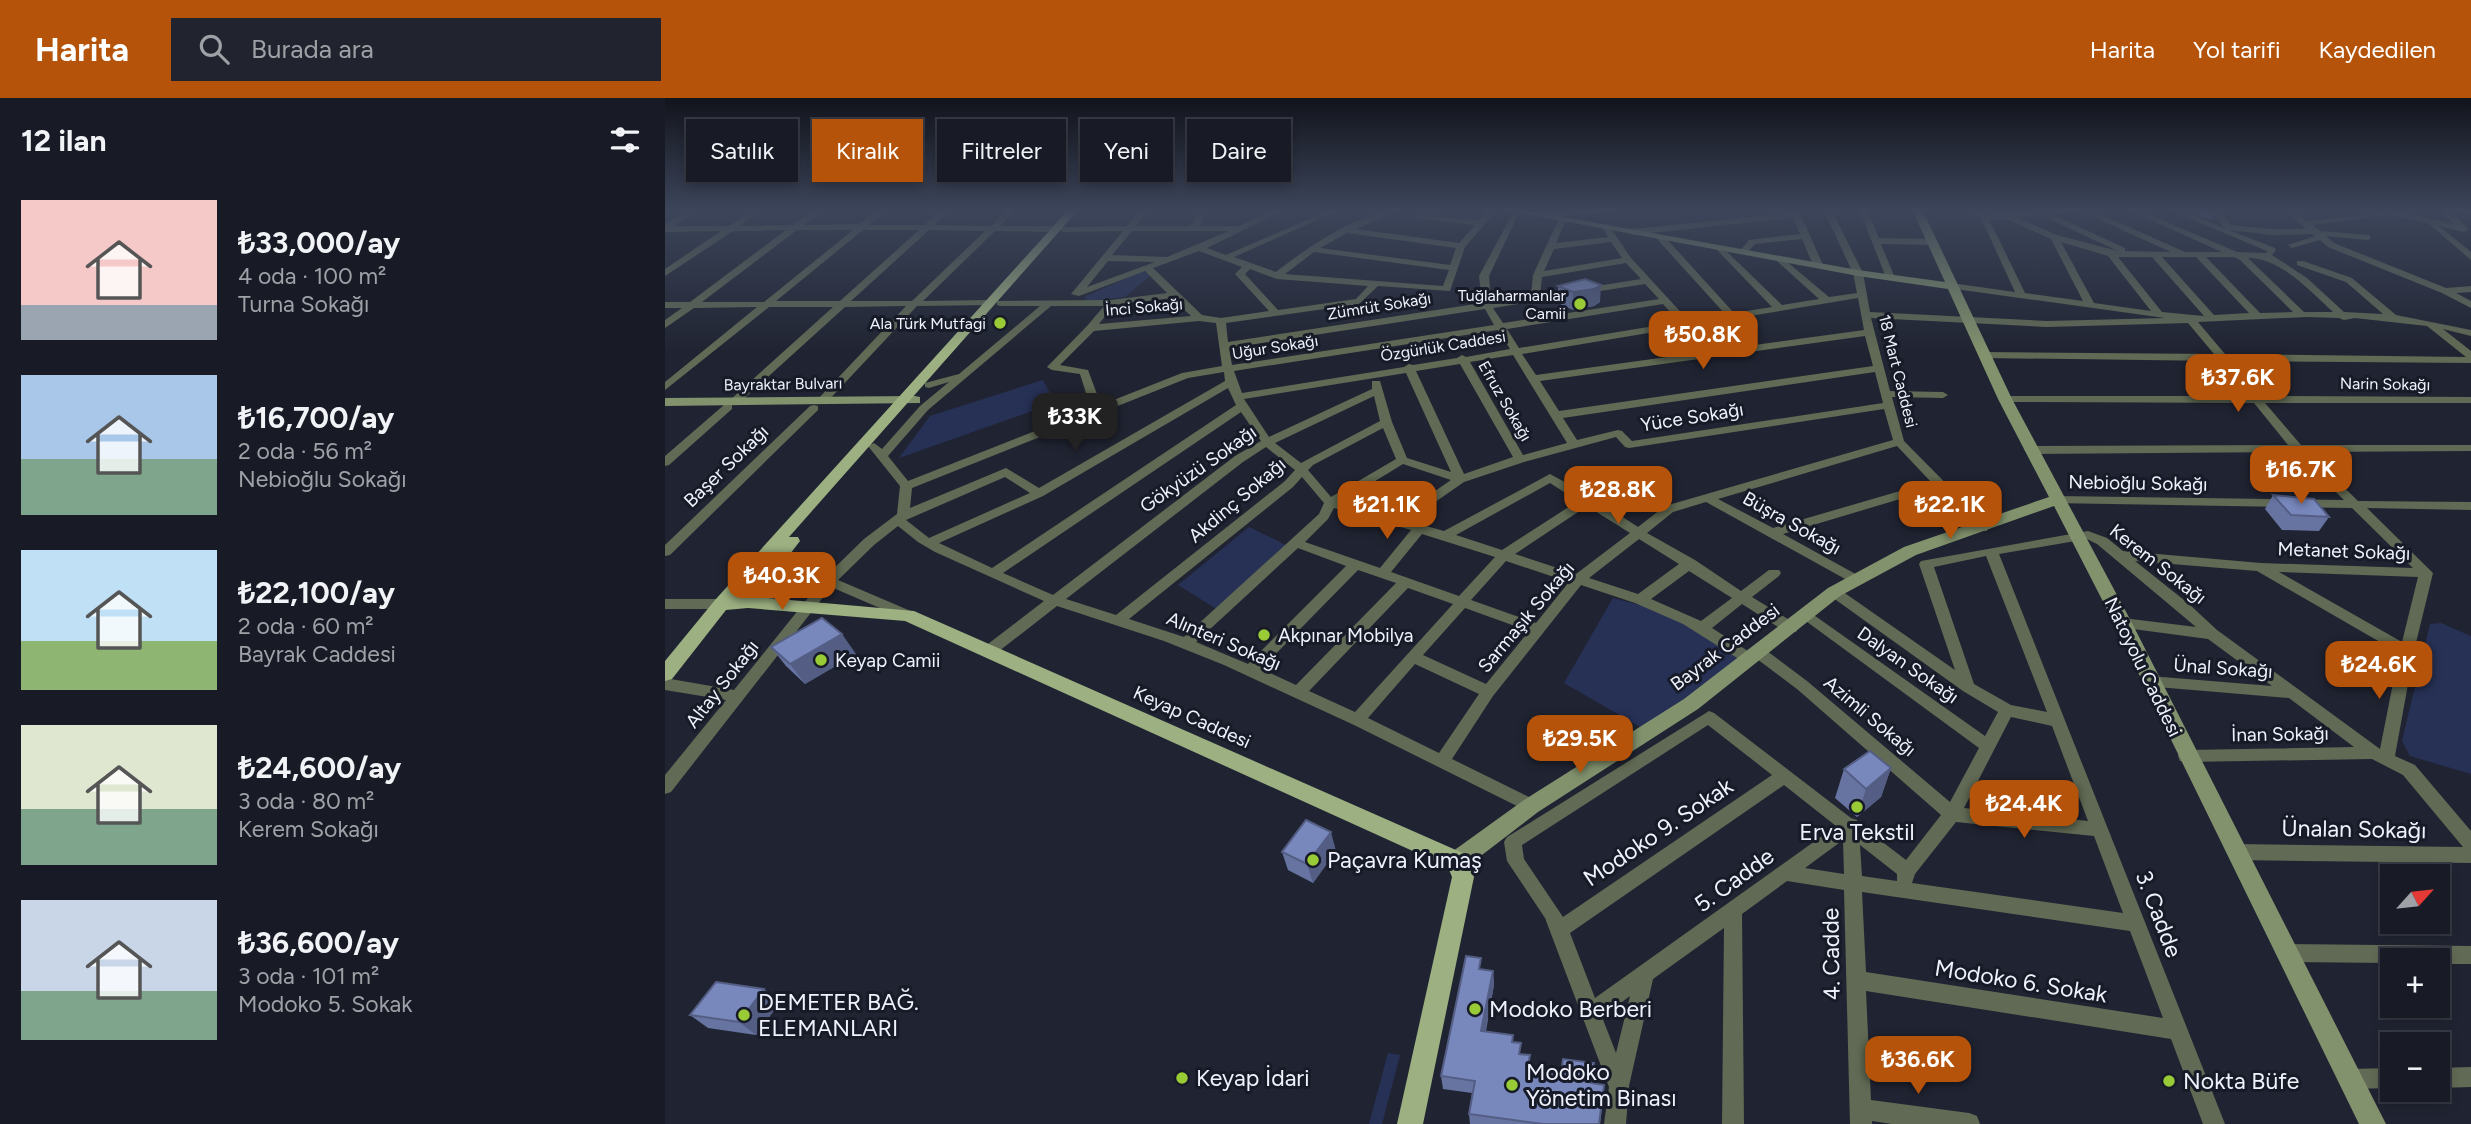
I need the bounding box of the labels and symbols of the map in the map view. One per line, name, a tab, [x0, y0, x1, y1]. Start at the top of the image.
place label: Tuğlaharmanlar Camii	[1458, 286, 1567, 323]
street label: Zümrüt Sokağı	[1326, 288, 1432, 324]
street label: İnci Sokağı	[1105, 294, 1183, 320]
marker: Tuğlaharmanlar Camii	[1572, 296, 1588, 312]
pin: ₺50.8K	[1646, 312, 1760, 371]
street label: 18 Mart Caddesi	[1875, 313, 1921, 429]
place label: Ala Türk Mutfagi	[870, 314, 986, 333]
marker: Ala Türk Mutfagi	[992, 315, 1008, 331]
street label: Özgürlük Caddesi	[1379, 327, 1507, 365]
street label: Uğur Sokağı	[1231, 331, 1319, 363]
pin: ₺37.6K	[2181, 354, 2295, 414]
street label: Efruz Sokağı	[1474, 358, 1536, 444]
street label: Bayraktar Bulvarı	[723, 373, 843, 395]
street label: Narin Sokağı	[2340, 374, 2430, 394]
pin: ₺33K	[1034, 394, 1116, 453]
street label: Yüce Sokağı	[1639, 398, 1745, 436]
street label: Başer Sokağı	[679, 420, 773, 512]
street label: Gökyüzü Sokağı	[1135, 420, 1261, 518]
pin: ₺16.7K	[2244, 446, 2358, 506]
street label: Akdinç Sokağı	[1184, 453, 1290, 547]
pin: ₺28.8K	[1561, 466, 1675, 526]
street label: Nebioğlu Sokağı	[2068, 470, 2208, 496]
pin: ₺21.1K	[1330, 482, 1444, 541]
pin: ₺22.1K	[1893, 482, 2007, 541]
street label: Büşra Sokağı	[1739, 487, 1845, 559]
street label: Kerem Sokağı	[2105, 519, 2211, 609]
street label: Metanet Sokağı	[2277, 537, 2411, 565]
pin: ₺40.3K	[725, 552, 839, 612]
street label: Sarmaşık Sokağı	[1473, 557, 1579, 677]
street label: Natoyolu Caddesi	[2099, 594, 2187, 740]
street label: Bayrak Caddesi	[1666, 599, 1784, 695]
street label: Alınteri Sokağı	[1163, 607, 1285, 675]
street label: Dalyan Sokağı	[1853, 622, 1963, 708]
place label: Akpınar Mobilya	[1278, 624, 1413, 647]
marker: Akpınar Mobilya	[1256, 627, 1272, 643]
street label: Altay Sokağı	[681, 635, 763, 733]
pin: ₺24.6K	[2322, 642, 2436, 701]
place label: Keyap Camii	[835, 649, 940, 672]
marker: Keyap Camii	[813, 652, 829, 668]
street label: Ünal Sokağı	[2173, 653, 2273, 683]
street label: Azimli Sokağı	[1819, 671, 1921, 761]
street label: Keyap Caddesi	[1130, 681, 1254, 753]
pin: ₺29.5K	[1523, 716, 1637, 775]
street label: İnan Sokağı	[2231, 722, 2329, 746]
street label: Modoko 9. Sokak	[1578, 771, 1739, 892]
pin: ₺24.4K	[1967, 780, 2081, 840]
marker: Erva Tekstil	[1849, 799, 1865, 815]
street label: Ünalan Sokağı	[2281, 814, 2427, 844]
place label: Erva Tekstil	[1799, 818, 1915, 846]
street label: 5. Cadde	[1689, 842, 1779, 918]
place label: Paçavra Kumaş	[1327, 846, 1482, 874]
marker: Paçavra Kumaş	[1305, 852, 1321, 868]
north arrow	[2380, 864, 2450, 934]
street label: 3. Cadde	[2130, 867, 2188, 961]
street label: 4. Cadde	[1816, 907, 1846, 1001]
street label: Modoko 6. Sokak	[1933, 954, 2110, 1009]
place label: DEMETER BAĞ. ELEMANLARI	[758, 988, 919, 1042]
place label: Modoko Berberi	[1489, 995, 1652, 1023]
marker: Modoko Berberi	[1467, 1001, 1483, 1017]
marker: DEMETER BAĞ. ELEMANLARI	[736, 1007, 752, 1023]
pin: ₺36.6K	[1861, 1037, 1975, 1096]
place label: Modoko Yönetim Binası	[1526, 1058, 1677, 1112]
place label: Keyap İdari	[1196, 1064, 1309, 1092]
place label: Nokta Büfe	[2183, 1067, 2299, 1095]
marker: Keyap İdari	[1174, 1070, 1190, 1086]
marker: Nokta Büfe	[2161, 1073, 2177, 1089]
marker: Modoko Yönetim Binası	[1504, 1077, 1520, 1093]

